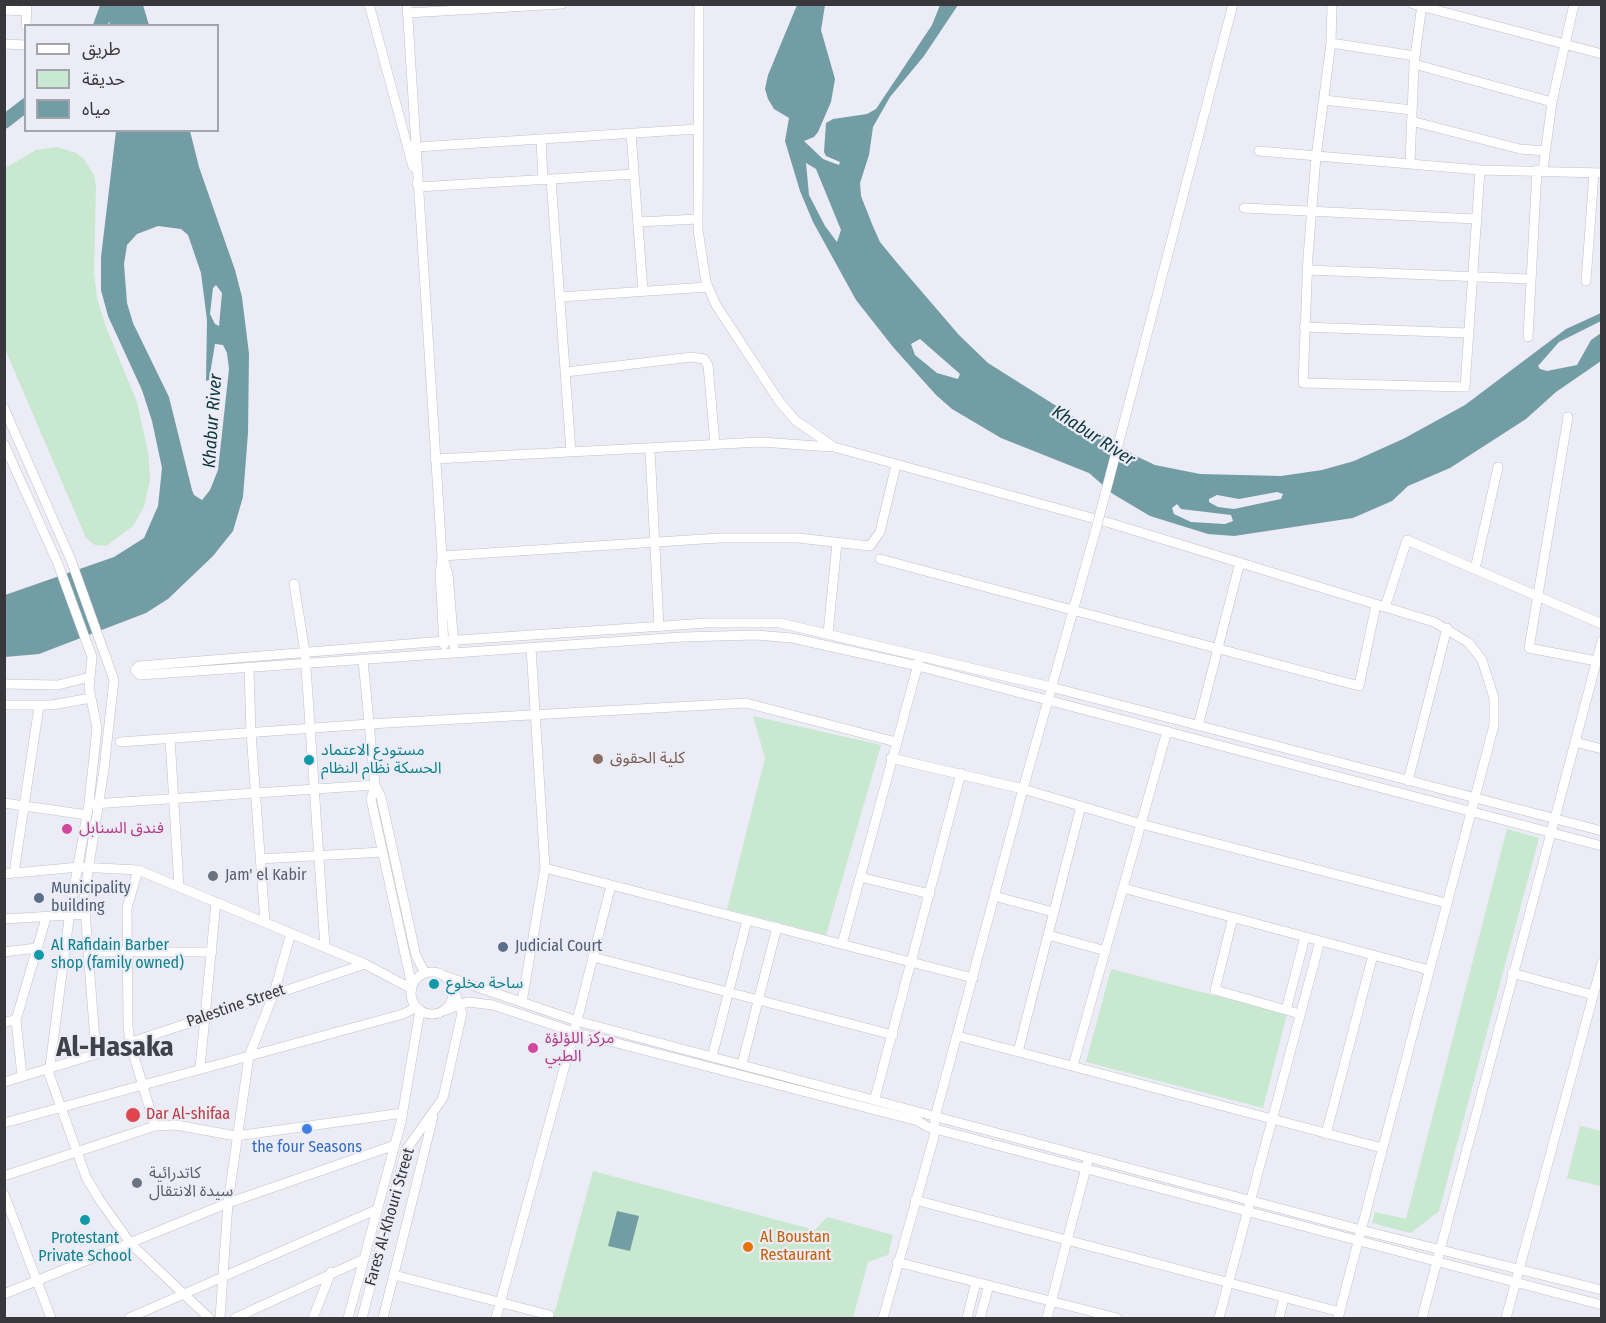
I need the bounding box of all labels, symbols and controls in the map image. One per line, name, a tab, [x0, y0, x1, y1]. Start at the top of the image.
legend	[24, 24, 219, 132]
text: طريق	[82, 38, 121, 60]
text: حديقة	[82, 68, 125, 90]
text: مياه	[82, 98, 111, 120]
water label: Khabur River	[199, 373, 227, 469]
water label: Khabur River	[1048, 401, 1138, 471]
place label: مستودع الاعتماد الحسكة نظام النظام	[321, 741, 441, 779]
place label: كلية الحقوق	[610, 749, 685, 769]
marker: كلية الحقوق	[591, 752, 605, 766]
marker: مستودع الاعتماد الحسكة نظام النظام	[302, 753, 316, 767]
place label: فندق السنابل	[79, 819, 164, 839]
marker: فندق السنابل	[60, 822, 74, 836]
place label: Jam' el Kabir	[225, 866, 307, 886]
marker: Jam' el Kabir	[206, 869, 220, 883]
place label: Municipality building	[51, 879, 131, 917]
marker: Municipality building	[32, 891, 46, 905]
place label: Al Rafidain Barber shop (family owned)	[51, 936, 184, 974]
place label: Judicial Court	[515, 937, 602, 957]
marker: Judicial Court	[496, 940, 510, 954]
marker: Al Rafidain Barber shop (family owned)	[32, 948, 46, 962]
place label: ساحة مخلوع	[446, 974, 523, 994]
marker: ساحة مخلوع	[427, 977, 441, 991]
street label: Palestine Street	[184, 980, 288, 1032]
place label: مركز اللؤلؤة الطبي	[545, 1029, 614, 1067]
district label: Al-Hasaka	[56, 1031, 174, 1065]
marker: مركز اللؤلؤة الطبي	[526, 1041, 540, 1055]
place label: Dar Al-shifaa	[146, 1105, 230, 1125]
marker: Dar Al-shifaa	[124, 1106, 142, 1124]
marker: the four Seasons	[300, 1122, 314, 1136]
place label: the four Seasons	[252, 1138, 362, 1158]
street label: Fares Al-Khouri Street	[361, 1146, 419, 1288]
place label: كاتدرائية سيدة الانتقال	[149, 1164, 233, 1202]
marker: كاتدرائية سيدة الانتقال	[130, 1176, 144, 1190]
marker: Protestant Private School	[78, 1213, 92, 1227]
place label: Al Boustan Restaurant	[760, 1228, 831, 1266]
place label: Protestant Private School	[38, 1229, 132, 1267]
marker: Al Boustan Restaurant	[741, 1240, 755, 1254]

